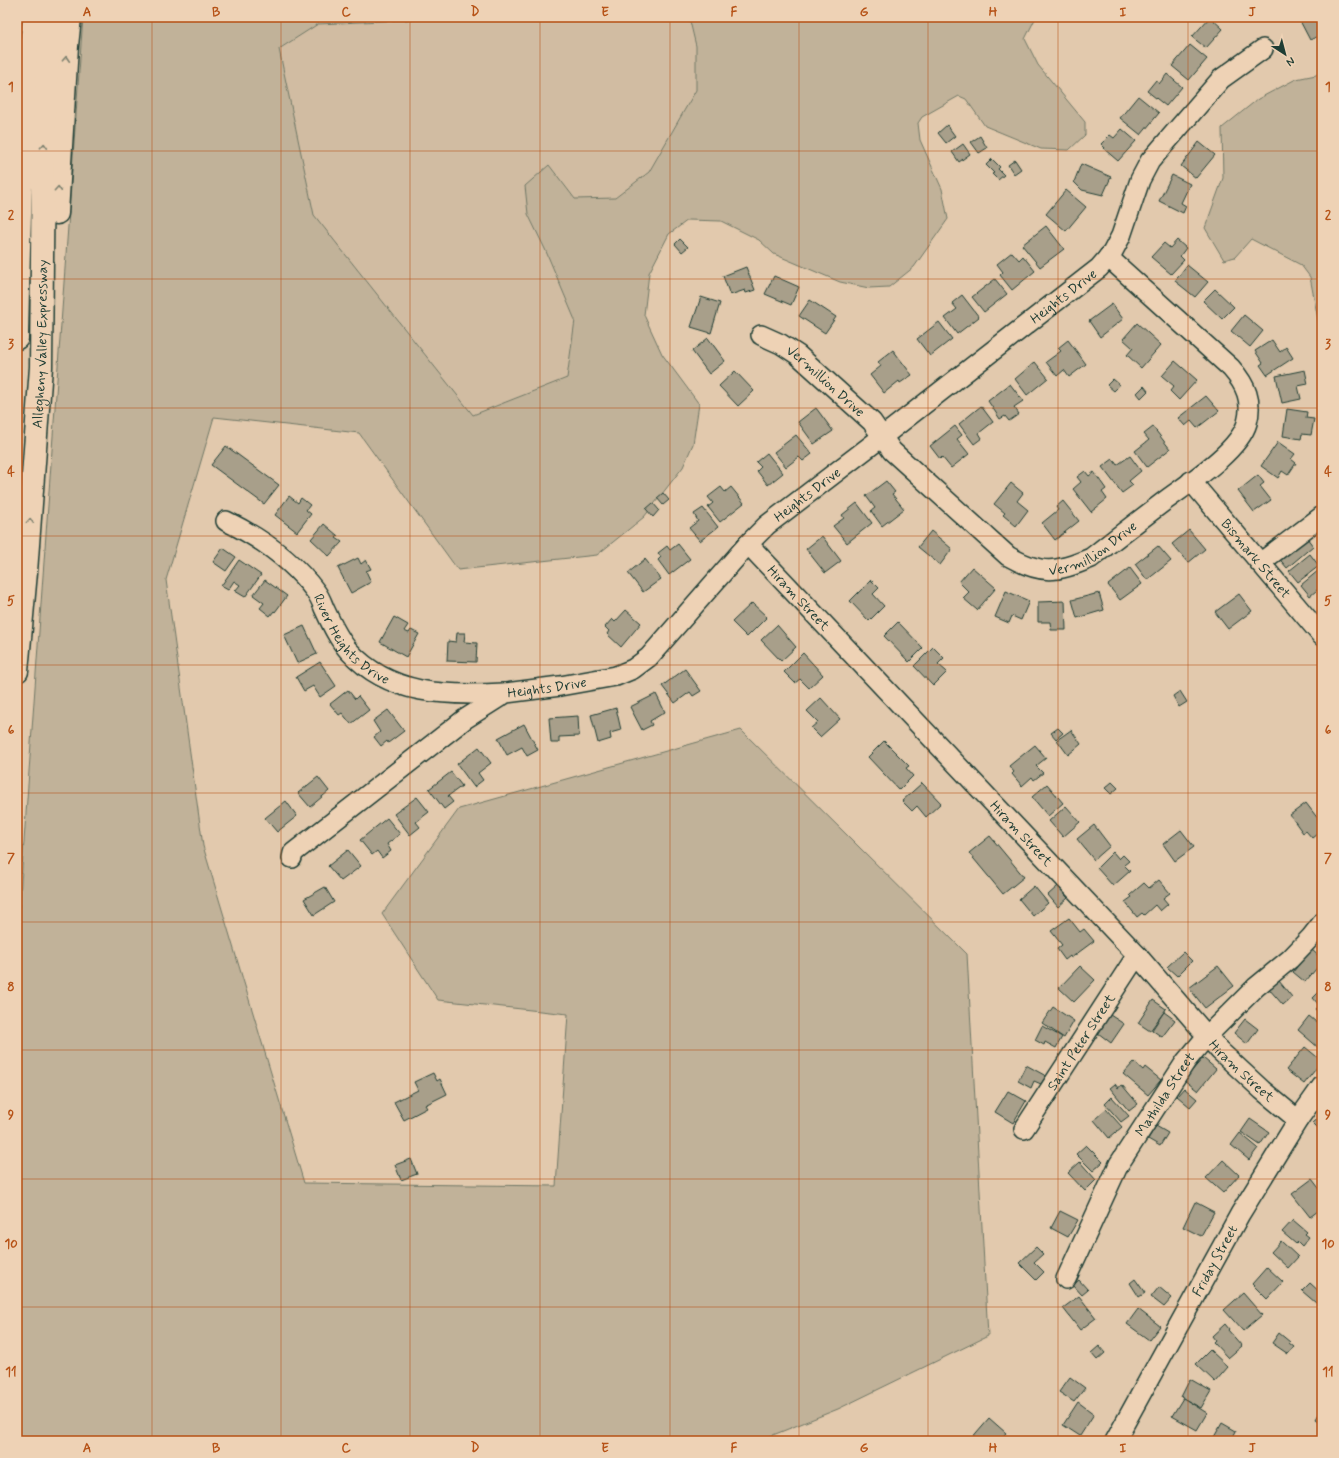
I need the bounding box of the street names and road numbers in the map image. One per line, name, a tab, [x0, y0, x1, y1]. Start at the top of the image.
street label: Allegheny Valley Expressway	[29, 259, 52, 429]
street label: Heights Drive	[1027, 265, 1101, 328]
street label: Vermillion Drive	[782, 342, 868, 421]
street label: Heights Drive	[771, 464, 845, 526]
street label: Bismark Street	[1217, 515, 1294, 603]
street label: Vermillion Drive	[1048, 517, 1141, 580]
street label: Hiram Street	[763, 562, 834, 636]
street label: River Heights Drive	[309, 591, 392, 689]
street label: Heights Drive	[506, 673, 588, 703]
street label: Hiram Street	[986, 797, 1057, 871]
street label: Saint Peter Street	[1043, 990, 1120, 1094]
street label: Hiram Street	[1204, 1036, 1278, 1107]
street label: Mathilda Street	[1131, 1049, 1200, 1140]
street label: Friday Street	[1188, 1222, 1242, 1300]

